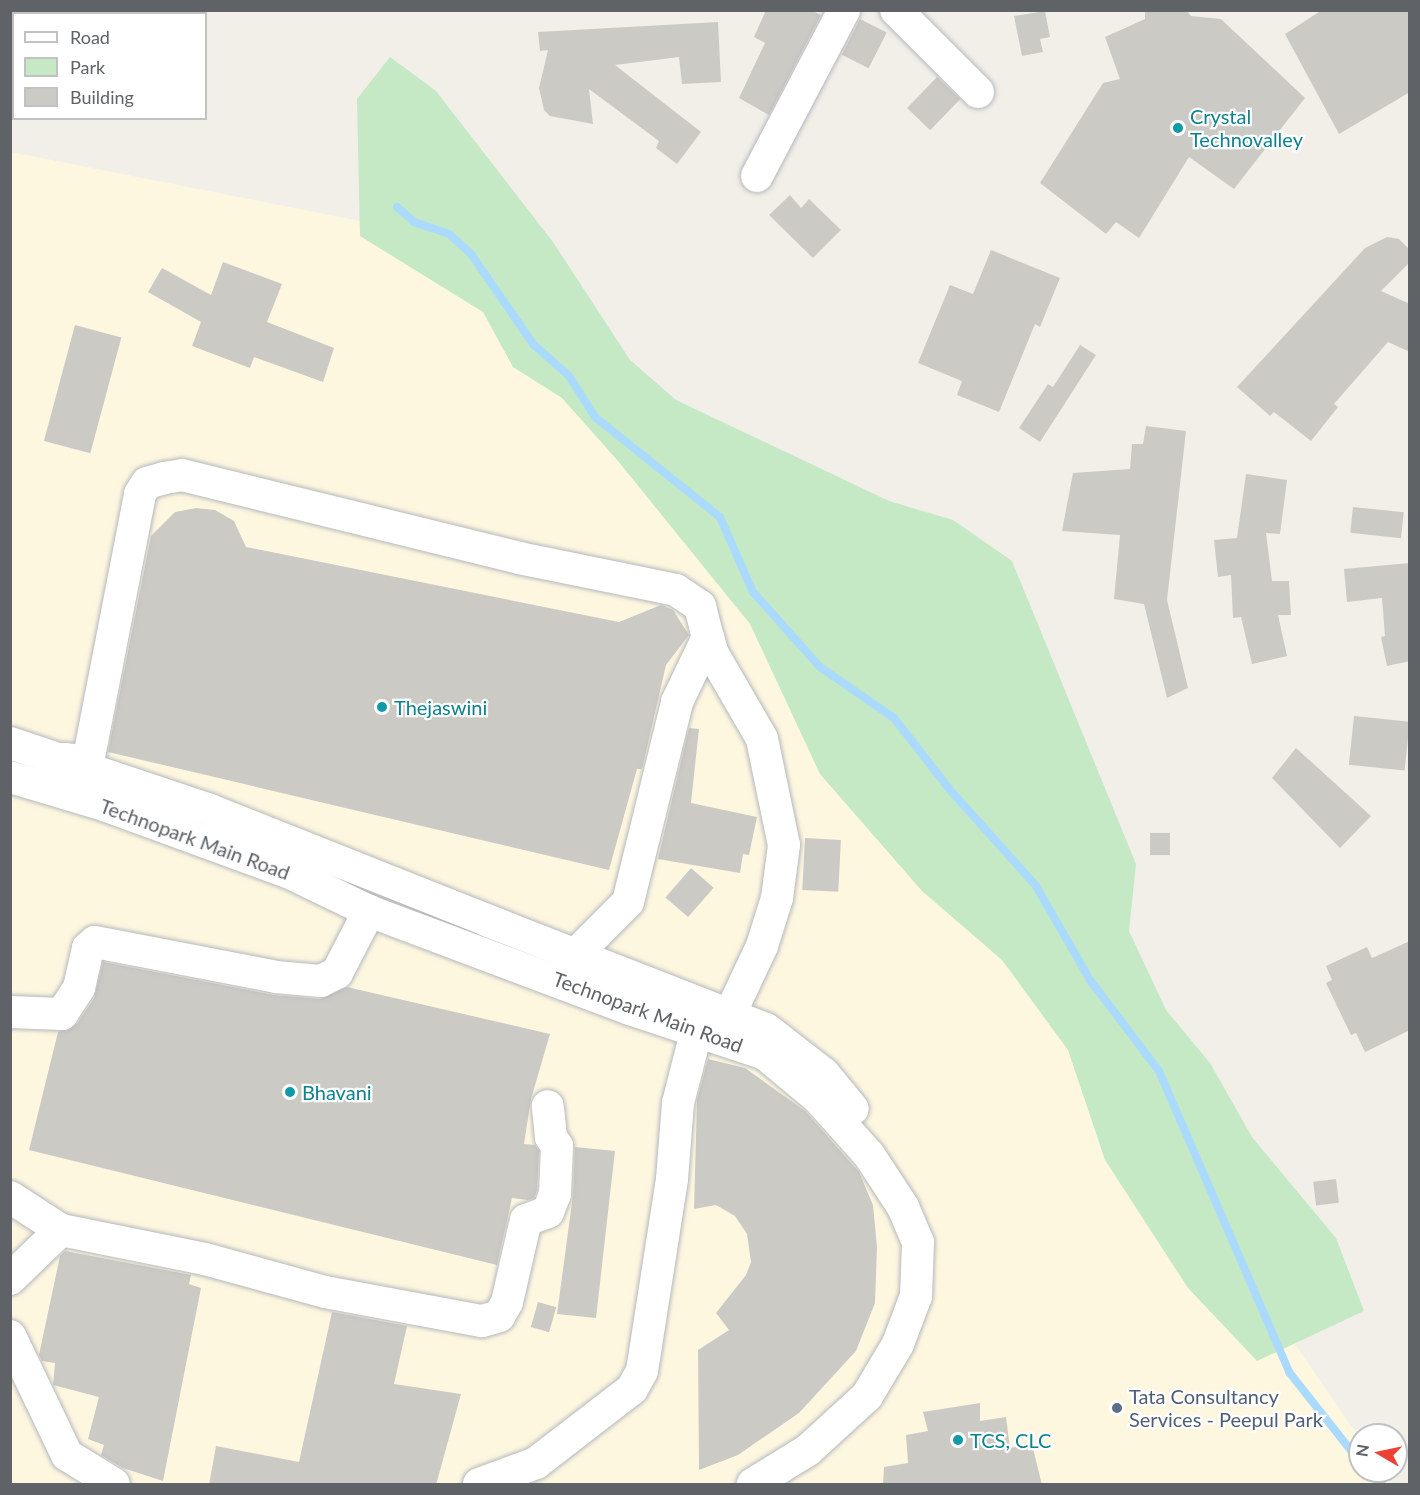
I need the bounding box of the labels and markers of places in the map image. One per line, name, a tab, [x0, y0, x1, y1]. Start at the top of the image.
place label: Crystal Technovalley	[1190, 104, 1303, 151]
marker: Crystal Technovalley	[1171, 121, 1185, 135]
place label: Thejaswini	[394, 695, 487, 719]
marker: Thejaswini	[375, 700, 389, 714]
place label: Bhavani	[302, 1080, 372, 1104]
marker: Bhavani	[283, 1085, 297, 1099]
place label: Tata Consultancy Services - Peepul Park	[1129, 1384, 1323, 1431]
marker: Tata Consultancy Services - Peepul Park	[1110, 1401, 1124, 1415]
place label: TCS, CLC	[970, 1428, 1051, 1452]
marker: TCS, CLC	[951, 1433, 965, 1447]

